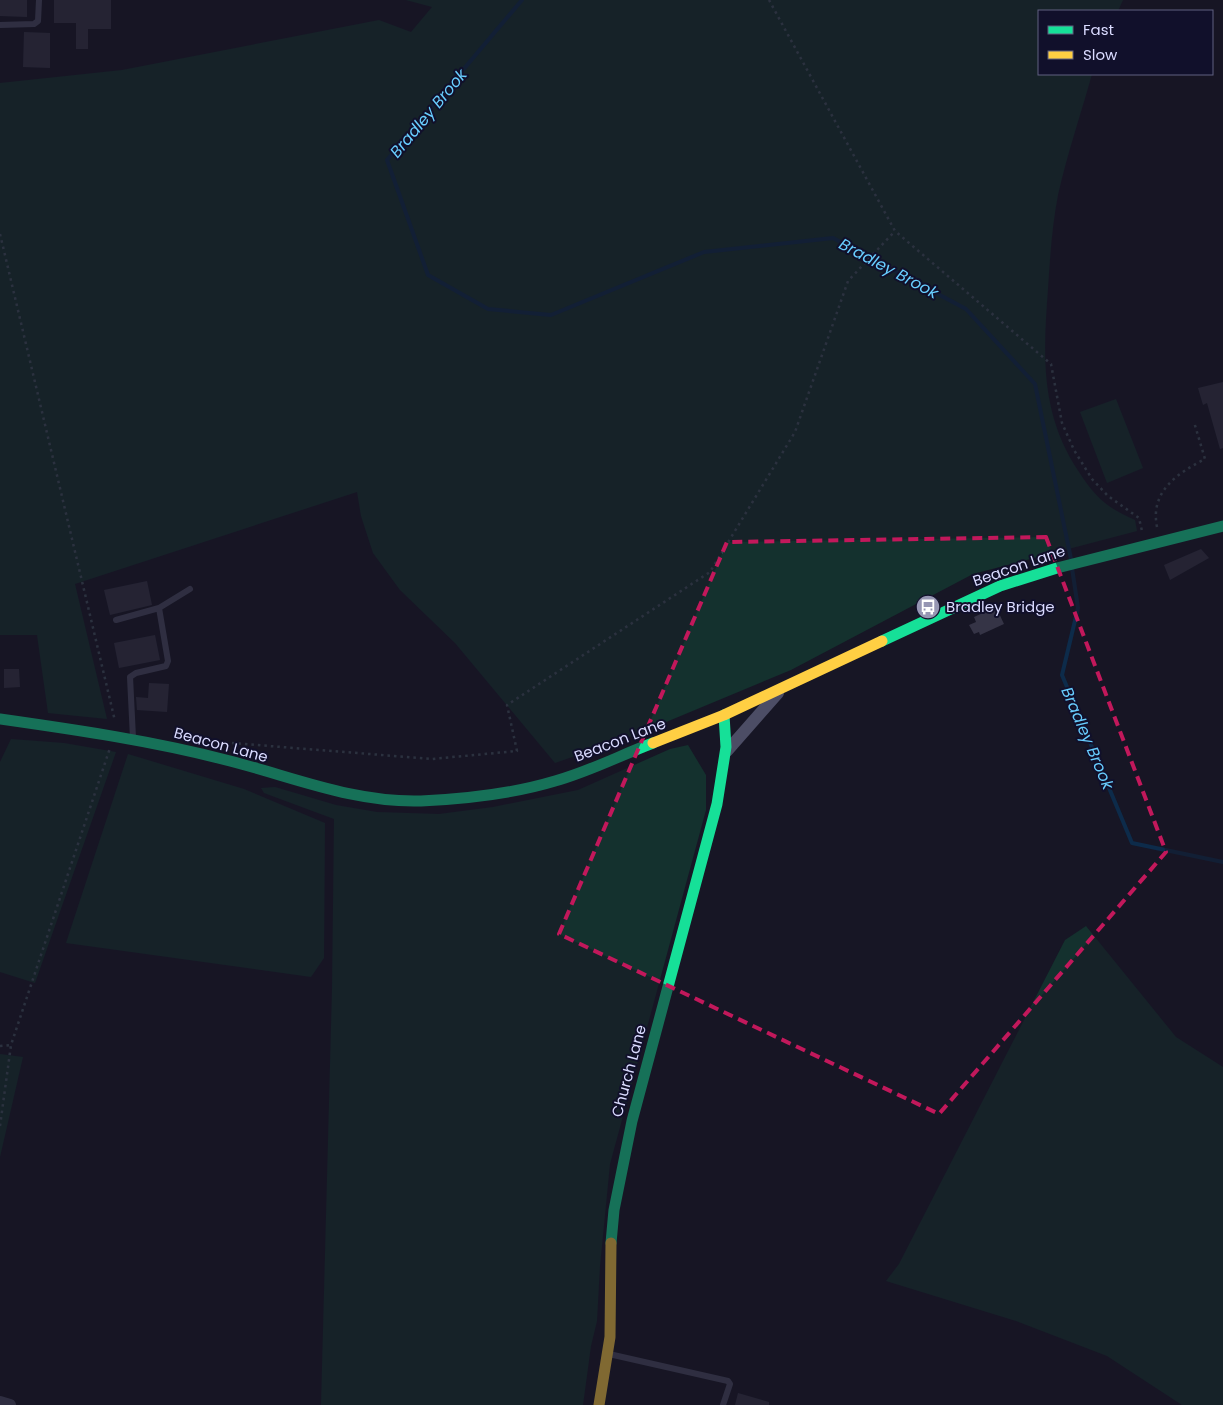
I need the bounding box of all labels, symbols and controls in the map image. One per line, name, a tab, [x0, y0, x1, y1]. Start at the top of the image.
legend	[1038, 10, 1213, 75]
text: Fast	[1083, 19, 1114, 40]
text: Slow	[1083, 44, 1118, 65]
water label: Bradley Brook	[384, 63, 473, 163]
water label: Bradley Brook	[835, 233, 943, 305]
street label: Beacon Lane	[970, 540, 1068, 591]
bus stop icon: Bradley Bridge	[915, 594, 941, 620]
place label: Bradley Bridge	[946, 596, 1055, 617]
water label: Bradley Brook	[1056, 683, 1120, 794]
street label: Beacon Lane	[571, 712, 669, 767]
street label: Beacon Lane	[172, 722, 270, 767]
street label: Church Lane	[606, 1022, 651, 1119]

